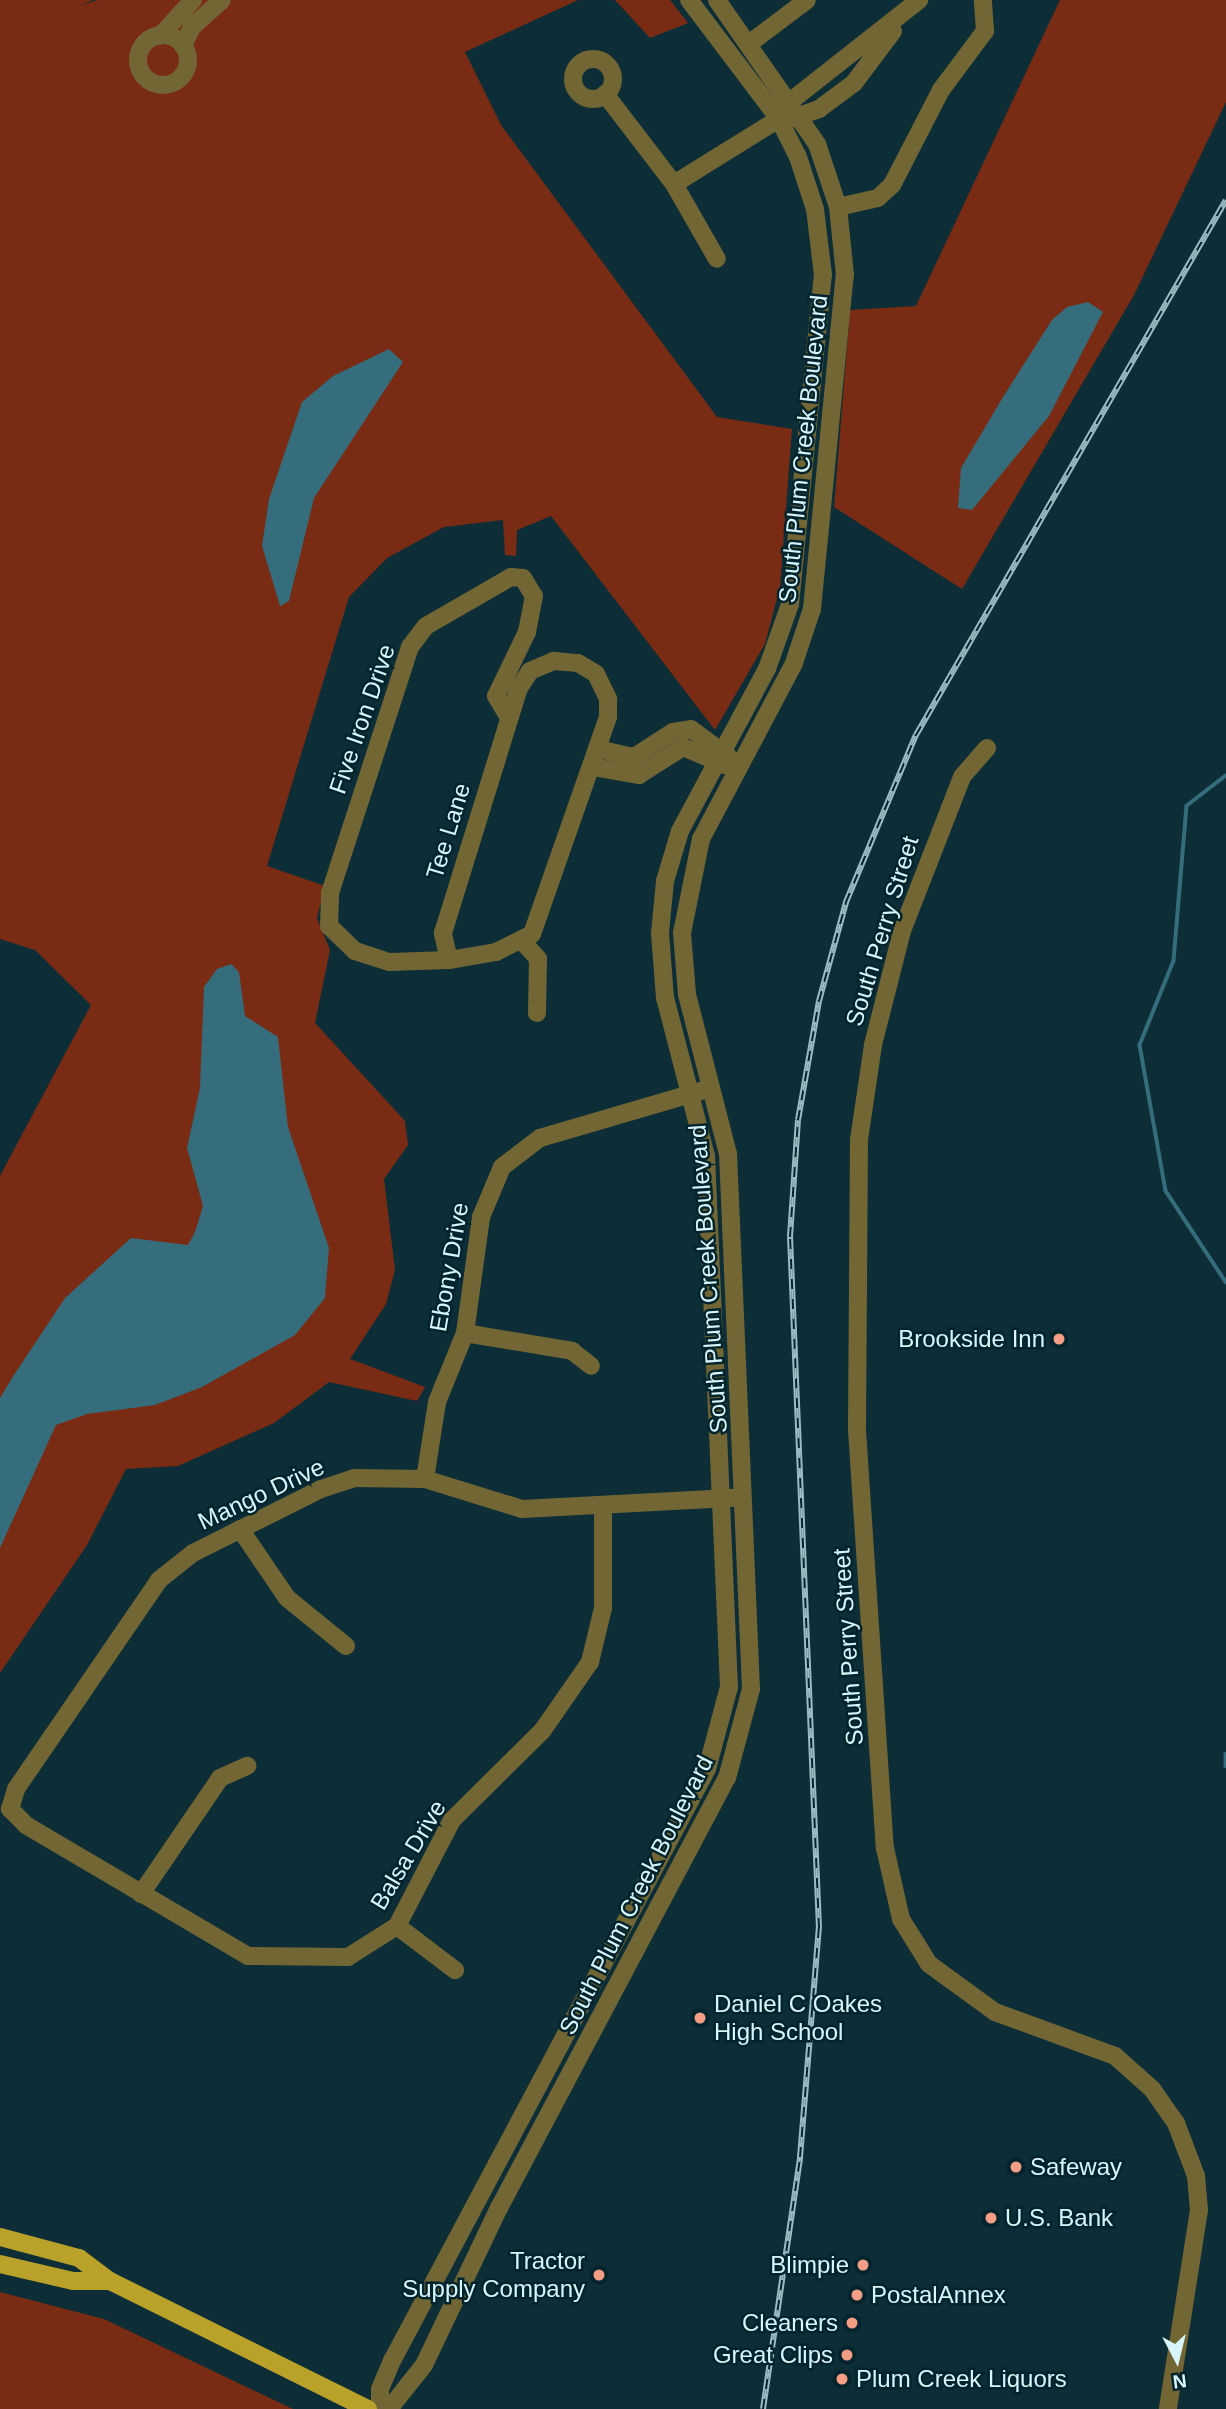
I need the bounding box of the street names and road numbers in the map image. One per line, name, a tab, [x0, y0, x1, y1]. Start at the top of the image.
street label: South Plum Creek Boulevard	[773, 294, 833, 604]
street label: Five Iron Drive	[323, 641, 401, 797]
street label: Tee Lane	[420, 780, 476, 882]
street label: South Perry Street	[839, 832, 925, 1030]
street label: South Plum Creek Boulevard	[683, 1124, 733, 1434]
street label: Ebony Drive	[423, 1200, 475, 1334]
street label: Mango Drive	[193, 1452, 329, 1536]
street label: South Perry Street	[827, 1548, 869, 1746]
street label: South Plum Creek Boulevard	[553, 1751, 719, 2039]
street label: Balsa Drive	[364, 1795, 452, 1915]

